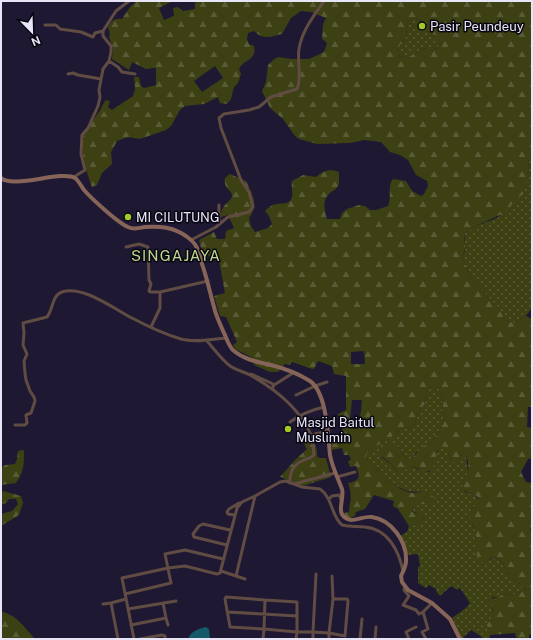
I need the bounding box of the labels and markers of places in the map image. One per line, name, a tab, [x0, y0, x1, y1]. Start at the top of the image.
place label: Pasir Peundeuy	[430, 19, 524, 34]
marker: Pasir Peundeuy	[417, 21, 427, 31]
place label: MI CILUTUNG	[136, 210, 219, 225]
marker: MI CILUTUNG	[123, 212, 133, 222]
place label: Masjid Baitul Muslimin	[296, 415, 375, 445]
marker: Masjid Baitul Muslimin	[283, 424, 293, 434]

